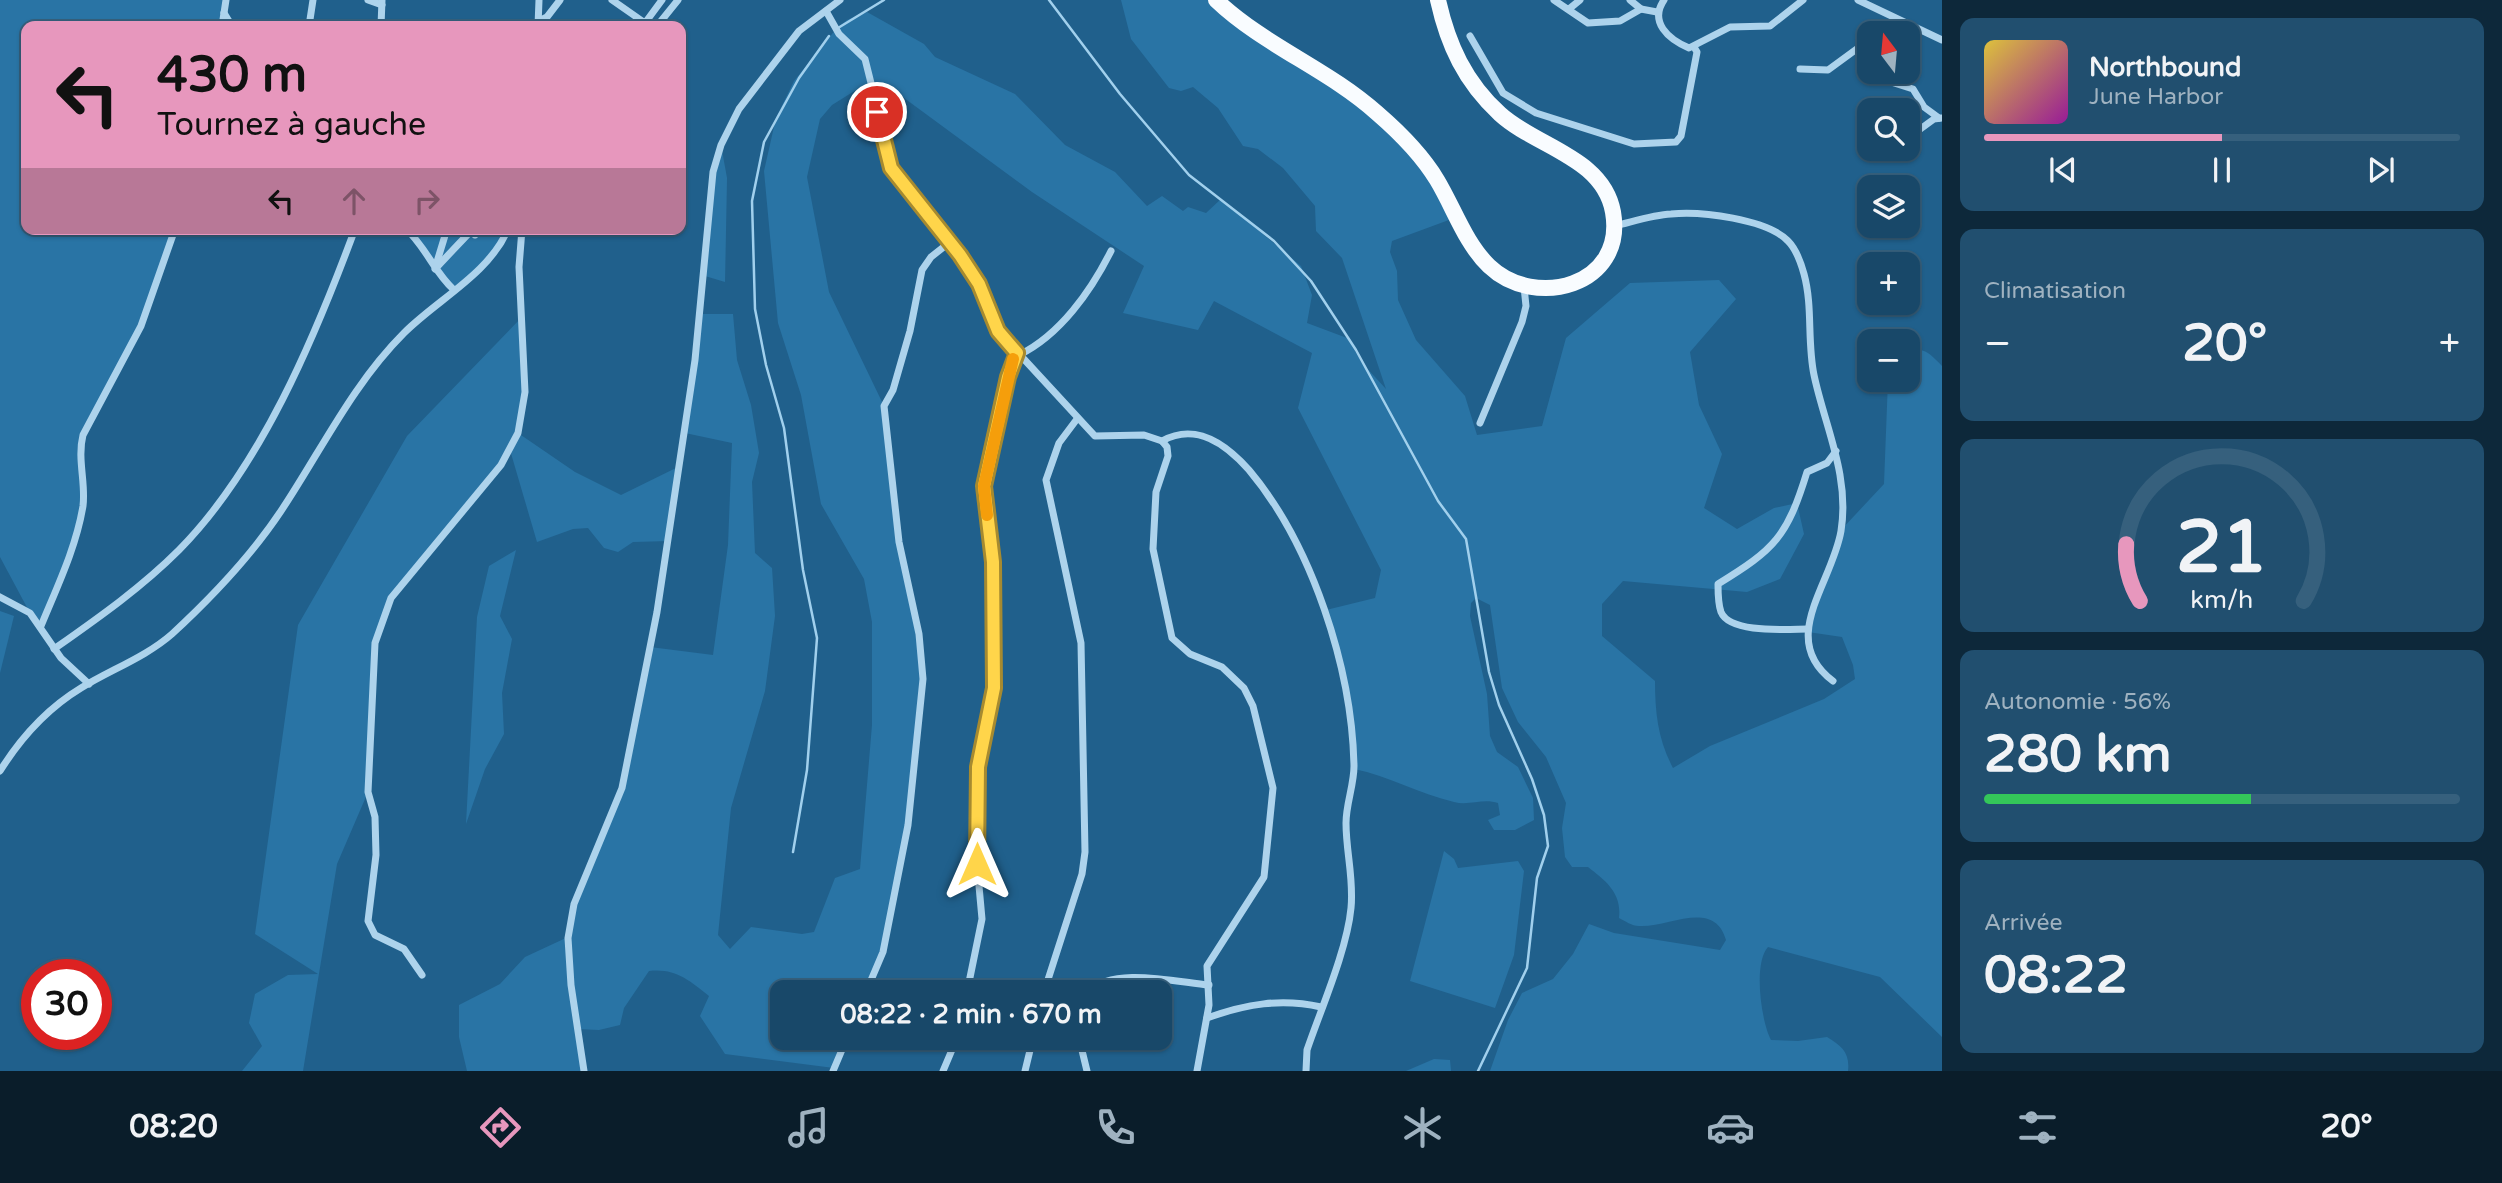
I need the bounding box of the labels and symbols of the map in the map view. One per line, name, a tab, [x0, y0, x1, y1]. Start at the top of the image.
north arrow	[1857, 21, 1920, 84]
pin	[847, 82, 907, 142]
position arrow	[940, 827, 1014, 901]
speed limit sign: 30	[21, 959, 112, 1050]

